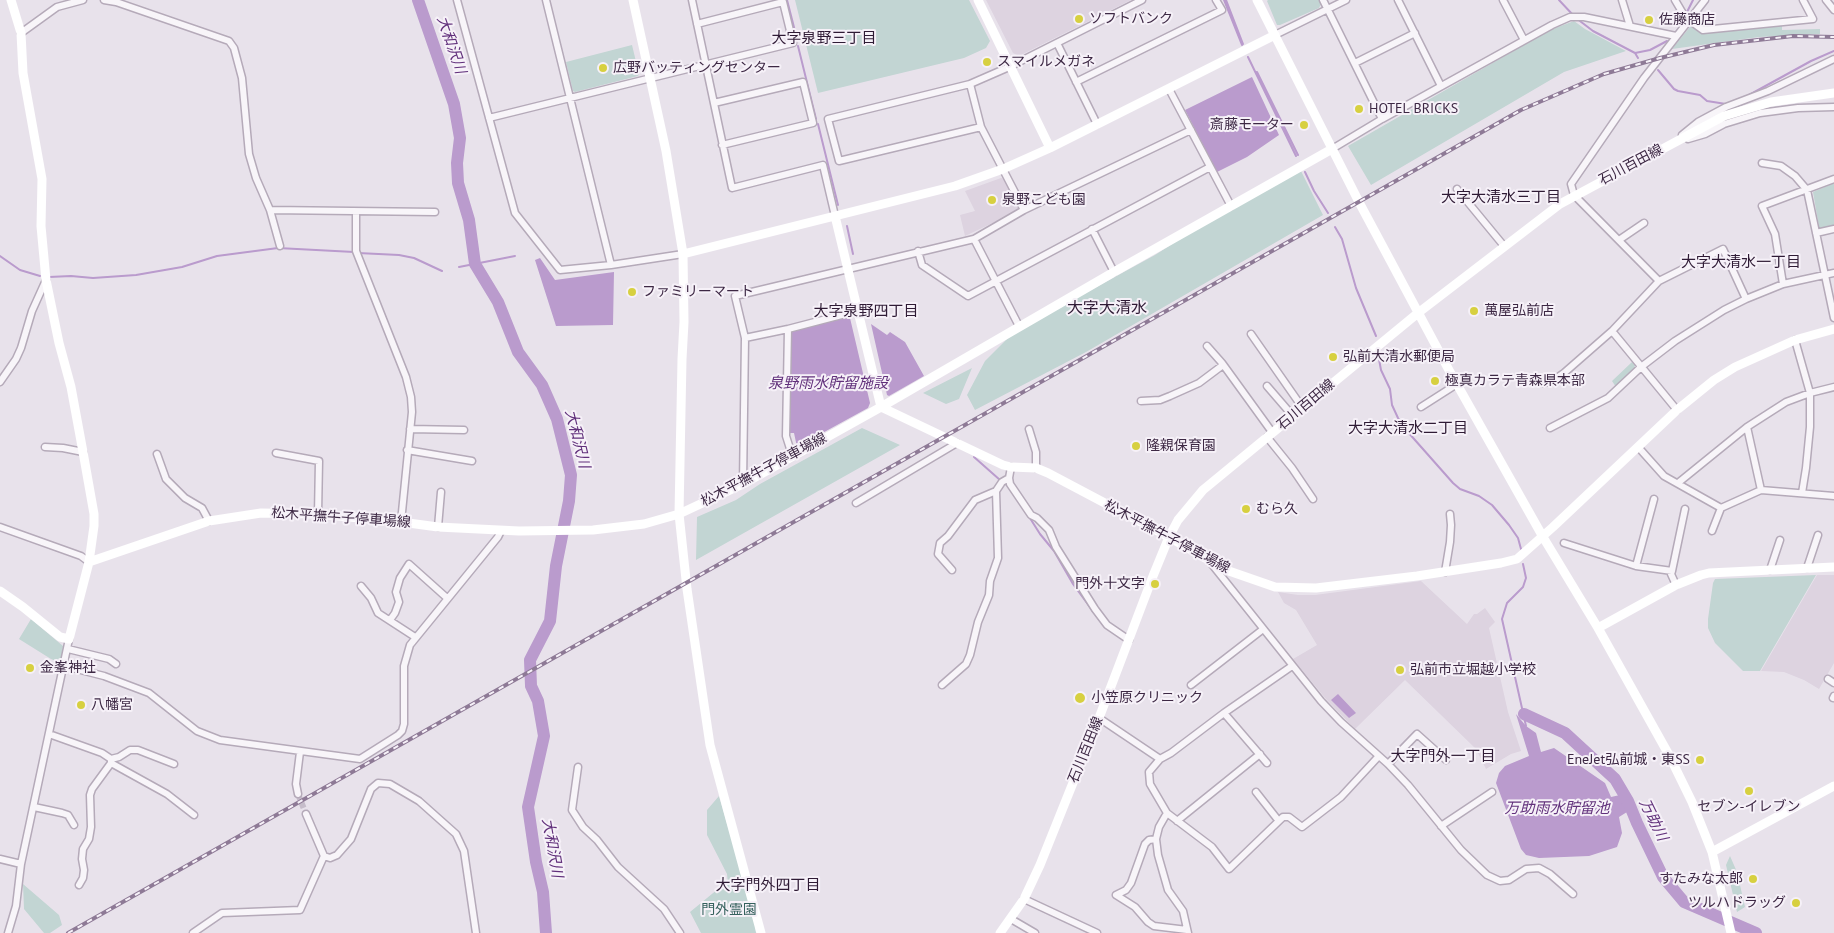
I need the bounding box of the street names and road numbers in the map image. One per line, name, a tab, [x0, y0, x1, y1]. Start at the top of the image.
street label: 石川百田線	[1596, 141, 1666, 189]
street label: 石川百田線	[1274, 376, 1338, 434]
street label: 松木平撫牛子停車場線	[698, 430, 830, 510]
street label: 松木平撫牛子停車場線	[1101, 497, 1233, 577]
street label: 松木平撫牛子停車場線	[271, 505, 411, 531]
street label: 石川百田線	[1065, 714, 1107, 786]

